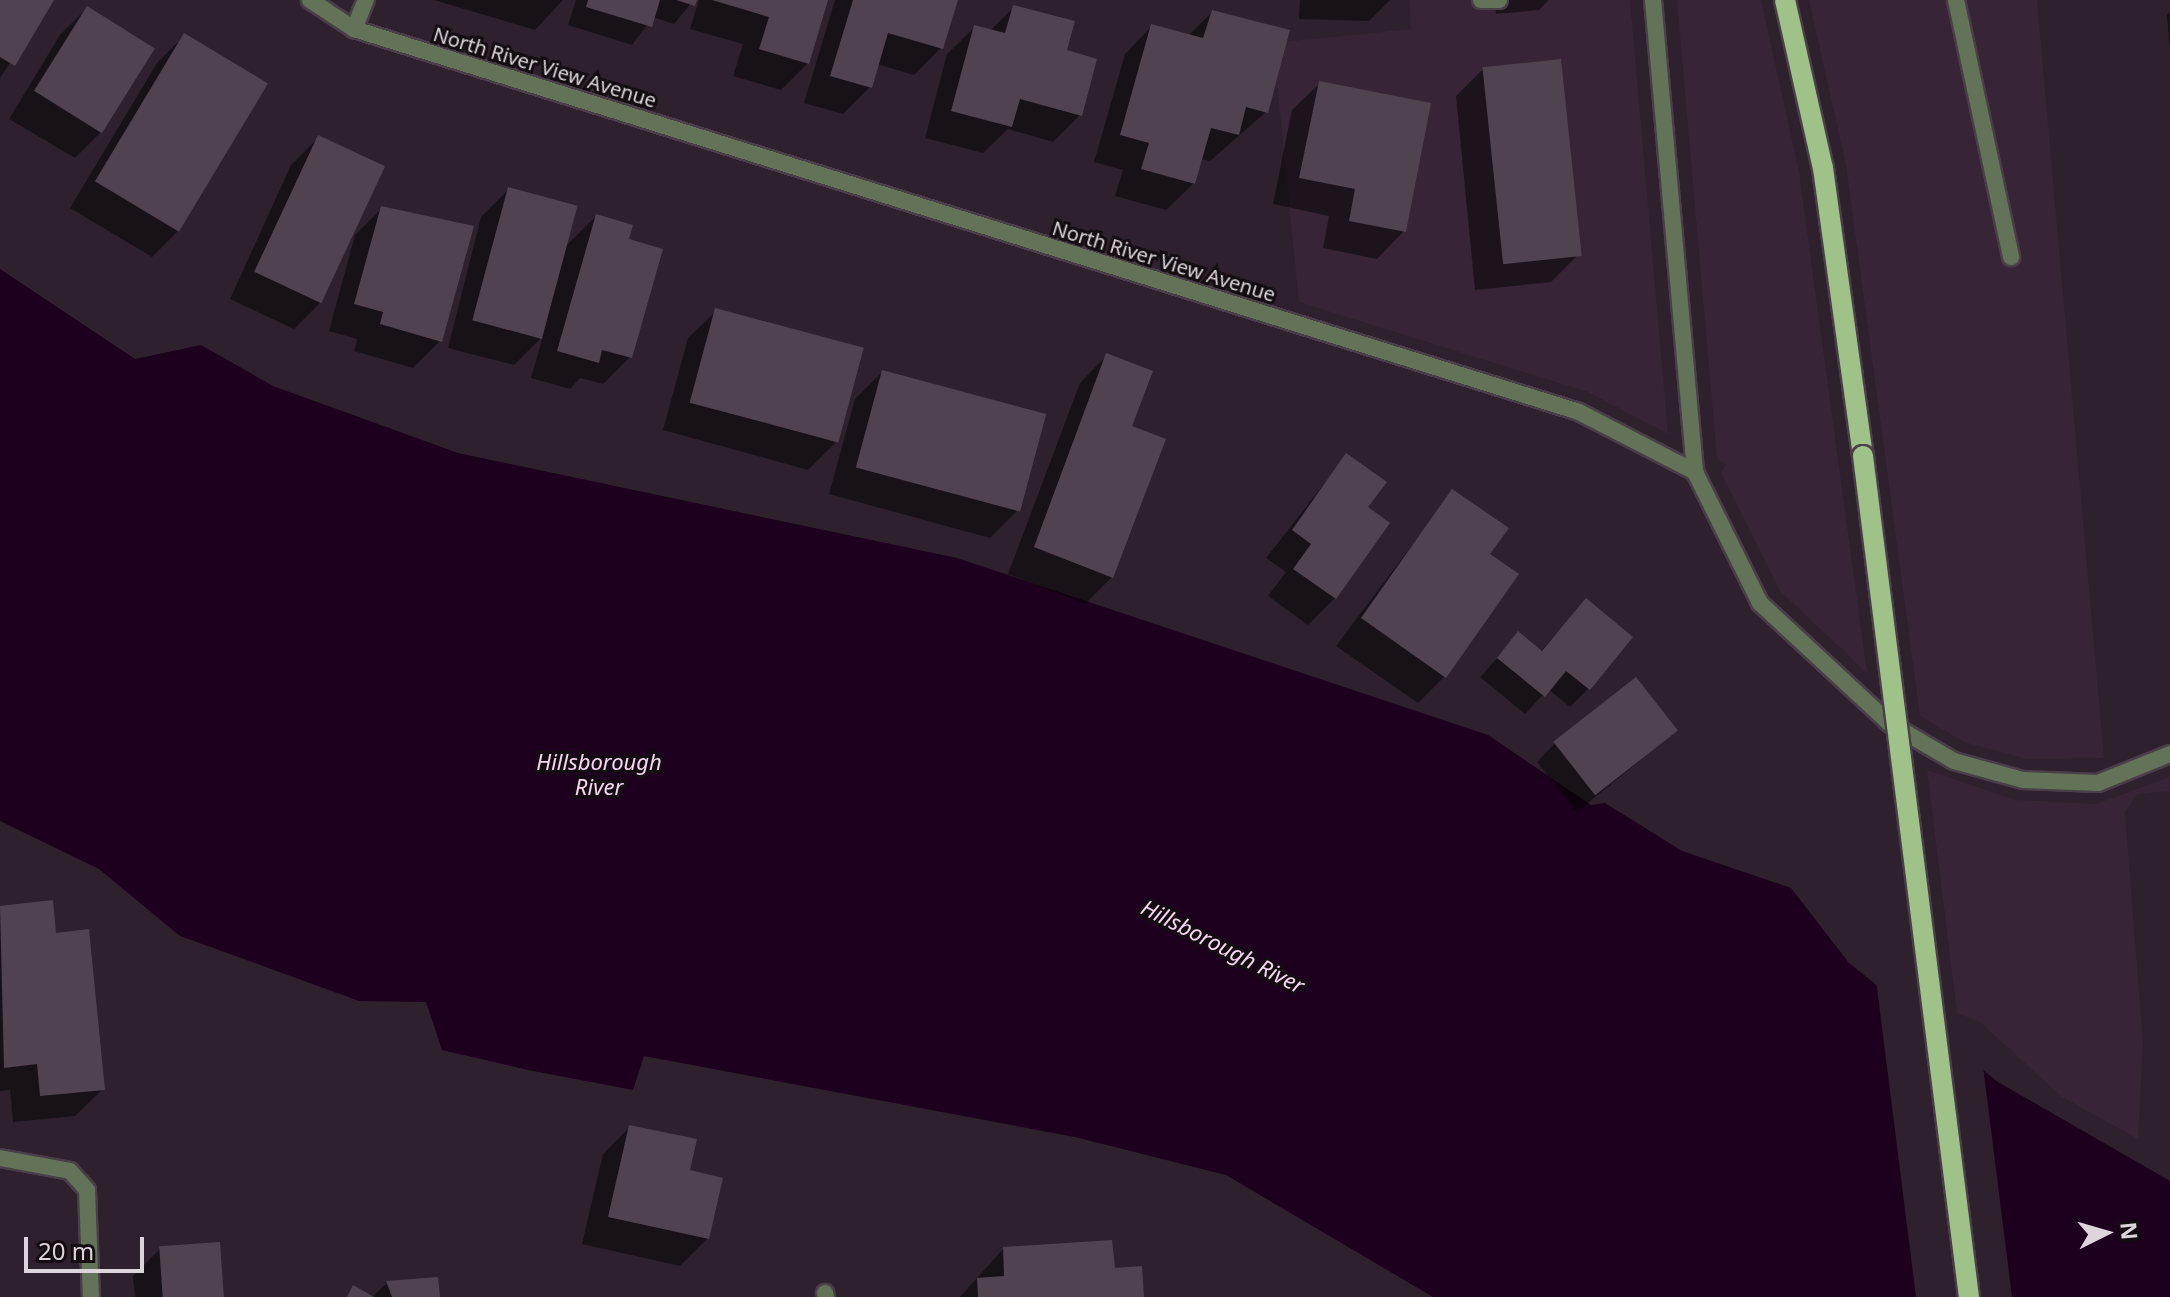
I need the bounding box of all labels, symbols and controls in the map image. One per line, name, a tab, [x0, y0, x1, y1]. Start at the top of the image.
street label: North River View Avenue	[431, 22, 659, 112]
street label: North River View Avenue	[1050, 216, 1278, 306]
water label: Hillsborough River	[536, 748, 662, 800]
water label: Hillsborough River	[1137, 893, 1309, 999]
north arrow	[2066, 1193, 2146, 1273]
scale bar	[28, 1221, 148, 1271]
text: N	[2114, 1221, 2146, 1241]
text: 20 m	[38, 1234, 94, 1267]

